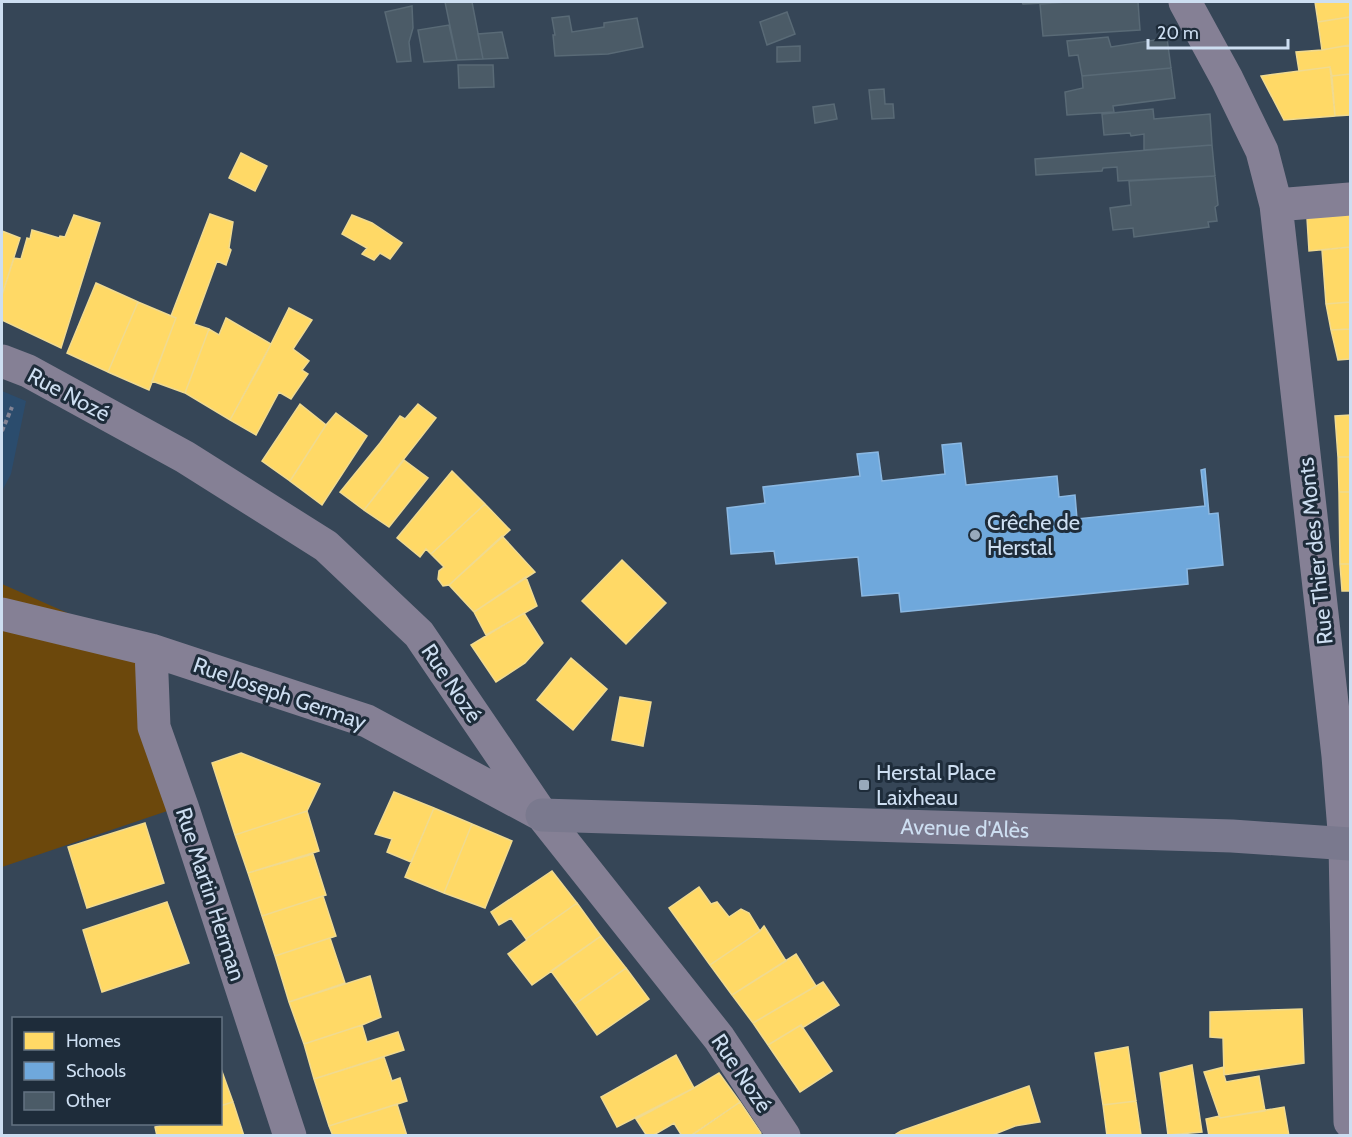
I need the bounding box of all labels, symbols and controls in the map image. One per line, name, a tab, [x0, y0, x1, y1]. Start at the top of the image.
scale bar	[1148, 12, 1288, 50]
text: 20 m	[1157, 22, 1199, 44]
street label: Rue Nozé	[23, 362, 114, 427]
street label: Rue Thier des Monts	[1292, 456, 1339, 646]
place label: Crêche de Herstal	[987, 509, 1080, 561]
marker: Crêche de Herstal	[968, 528, 982, 542]
street label: Rue Nozé	[415, 639, 488, 728]
street label: Rue Joseph Germay	[190, 651, 370, 736]
place label: Herstal Place Laixheau	[876, 759, 996, 811]
marker: Herstal Place Laixheau	[857, 778, 871, 792]
street label: Rue Martin Herman	[170, 804, 251, 984]
street label: Avenue d'Alès	[900, 813, 1030, 844]
legend	[12, 1017, 222, 1125]
street label: Rue Nozé	[705, 1029, 778, 1118]
text: Homes	[66, 1030, 121, 1052]
text: Schools	[66, 1060, 126, 1082]
text: Other	[66, 1090, 111, 1112]

